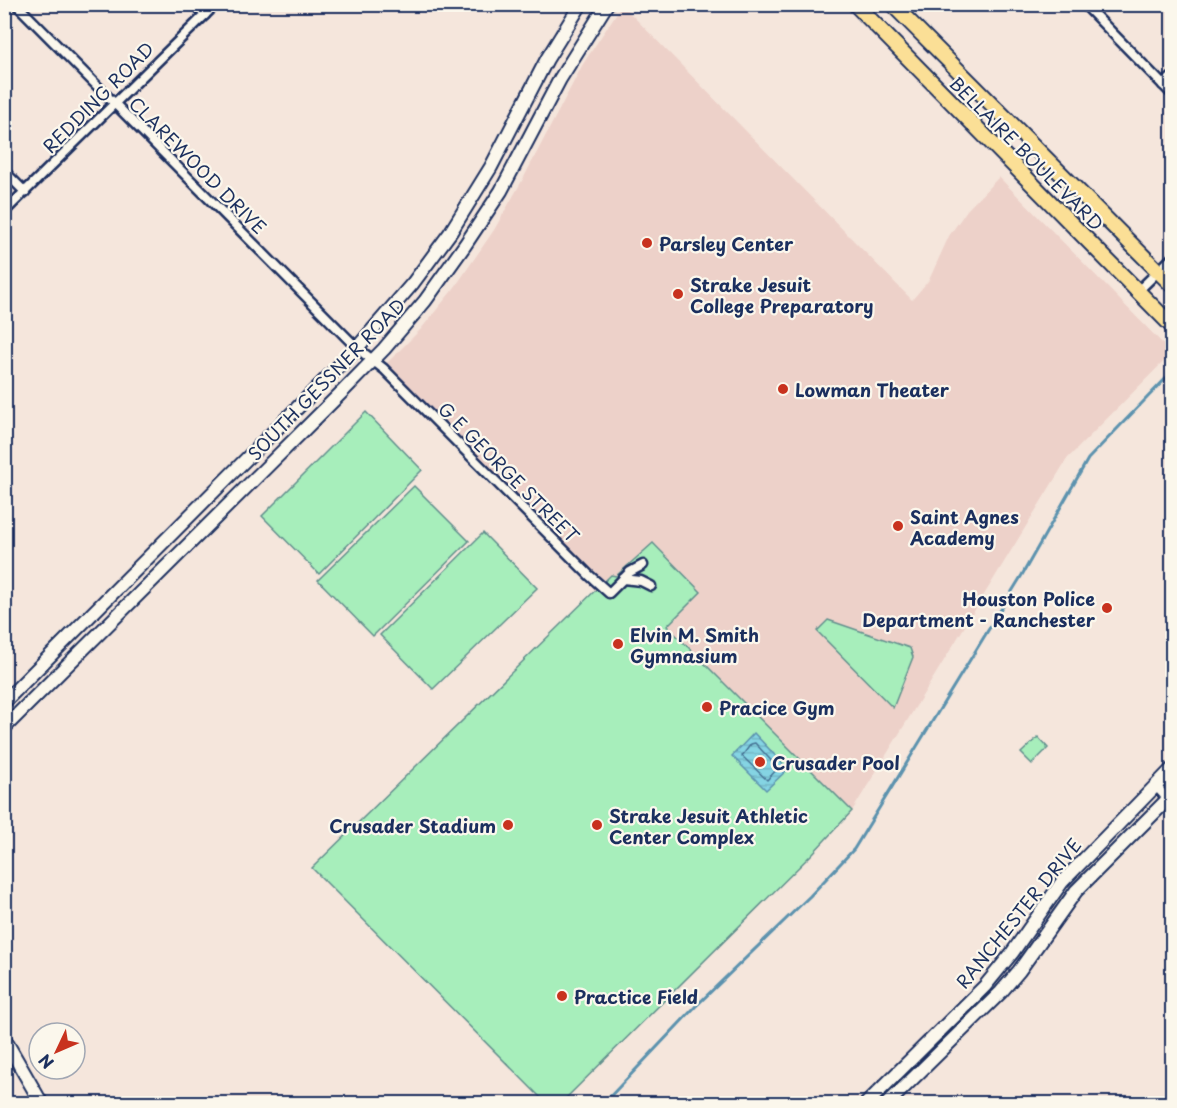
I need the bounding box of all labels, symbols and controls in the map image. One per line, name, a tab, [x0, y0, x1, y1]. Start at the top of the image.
street label: REDDING ROAD	[36, 35, 160, 159]
street label: BELLAIRE BOULEVARD	[944, 70, 1110, 236]
street label: CLAREWOOD DRIVE	[123, 90, 273, 240]
place label: Parsley Center	[659, 230, 794, 257]
marker: Parsley Center	[640, 236, 654, 250]
place label: Strake Jesuit College Preparatory	[690, 271, 873, 319]
marker: Strake Jesuit College Preparatory	[671, 287, 685, 301]
street label: SOUTH GESSNER ROAD	[241, 292, 411, 466]
place label: Lowman Theater	[795, 376, 950, 403]
marker: Lowman Theater	[776, 382, 790, 396]
street label: G E GEORGE STREET	[432, 395, 586, 549]
place label: Saint Agnes Academy	[909, 503, 1019, 551]
marker: Saint Agnes Academy	[891, 519, 905, 533]
place label: Houston Police Department - Ranchester	[862, 585, 1096, 633]
marker: Houston Police Department - Ranchester	[1100, 601, 1114, 615]
place label: Elvin M. Smith Gymnasium	[630, 621, 759, 669]
marker: Elvin M. Smith Gymnasium	[611, 637, 625, 651]
place label: Pracice Gym	[719, 694, 835, 721]
marker: Pracice Gym	[700, 700, 714, 714]
place label: Crusader Pool	[772, 749, 900, 776]
marker: Crusader Pool	[753, 755, 767, 769]
place label: Strake Jesuit Athletic Center Complex	[609, 802, 808, 850]
place label: Crusader Stadium	[329, 812, 496, 839]
marker: Crusader Stadium	[501, 818, 515, 832]
marker: Strake Jesuit Athletic Center Complex	[590, 818, 604, 832]
street label: RANCHESTER DRIVE	[949, 832, 1087, 994]
place label: Practice Field	[574, 983, 698, 1010]
marker: Practice Field	[555, 989, 569, 1003]
north arrow	[27, 1021, 87, 1081]
text: N	[32, 1049, 59, 1075]

